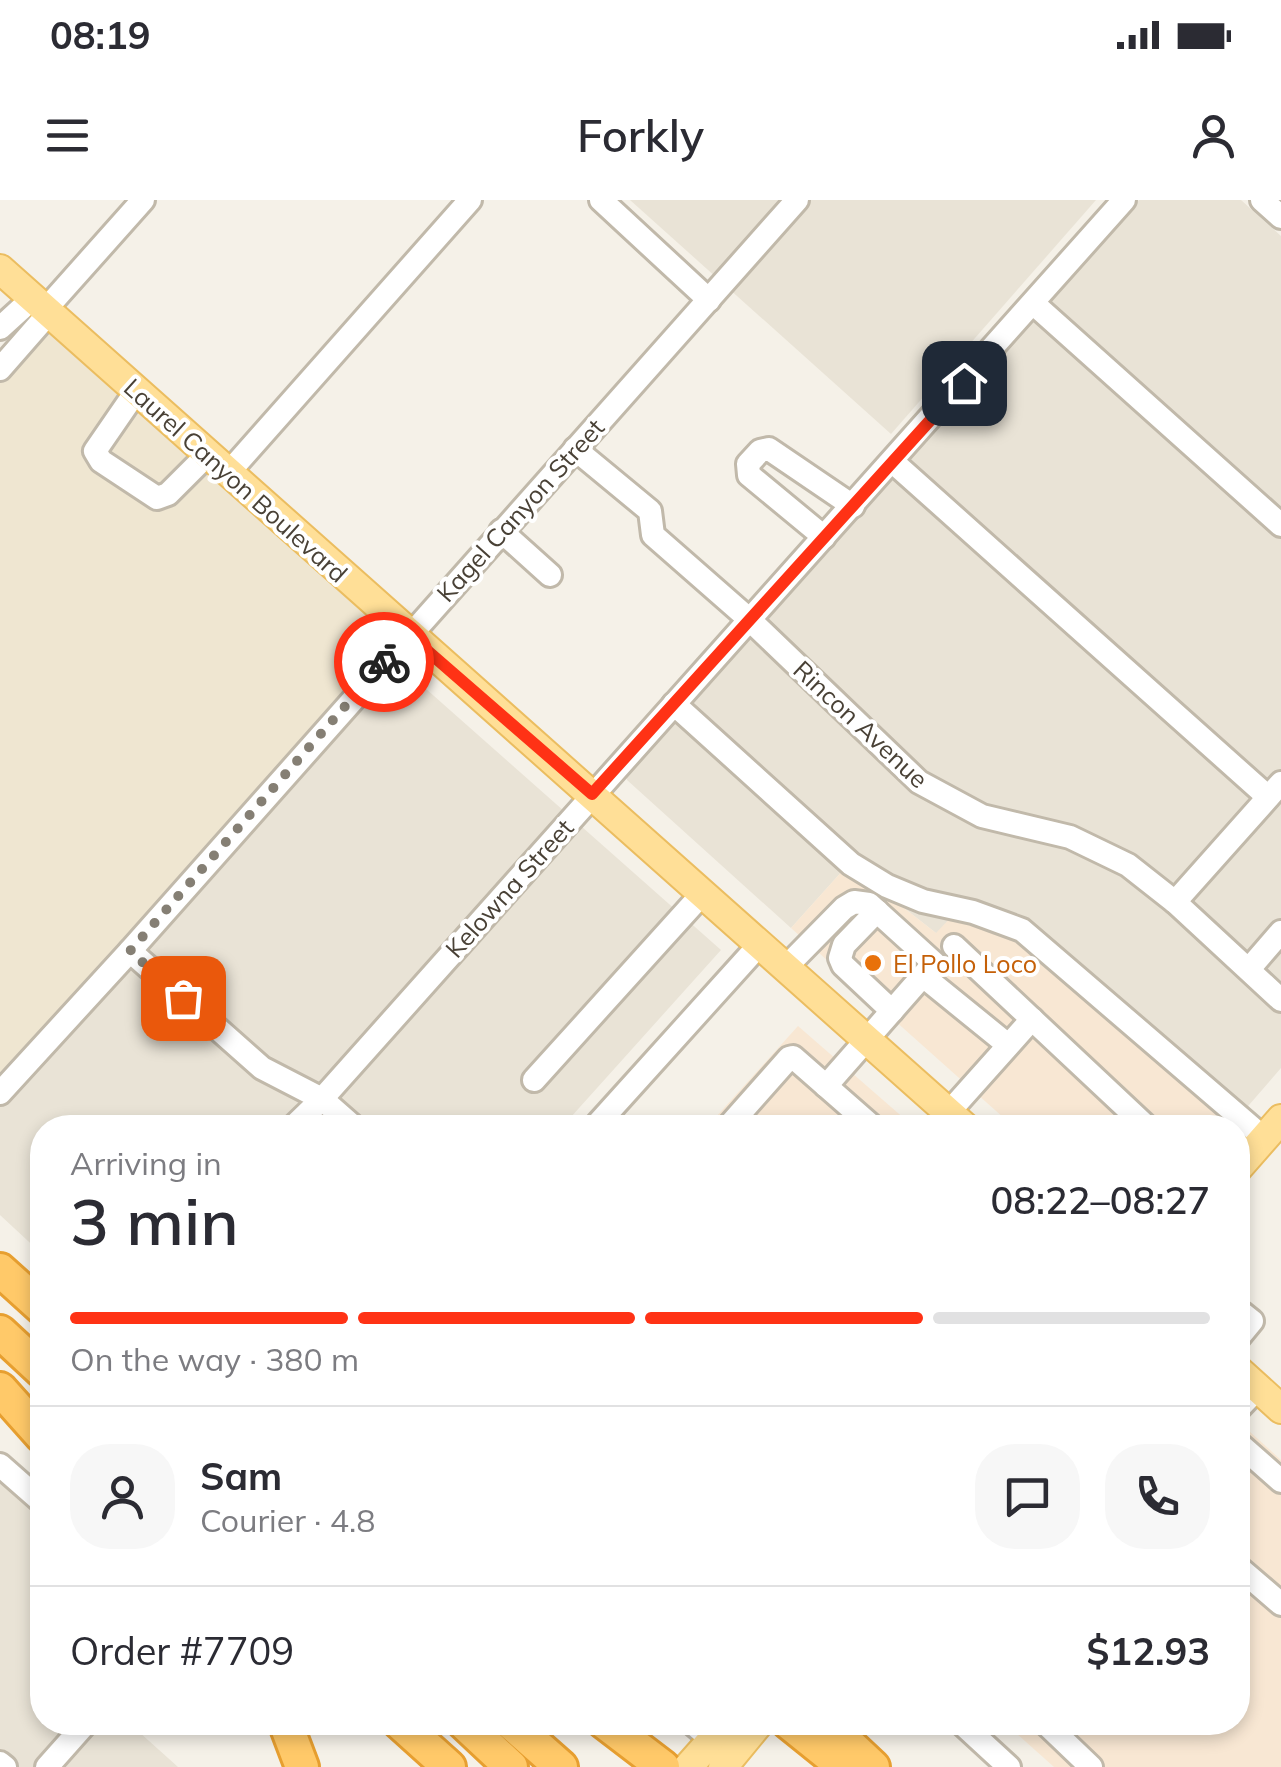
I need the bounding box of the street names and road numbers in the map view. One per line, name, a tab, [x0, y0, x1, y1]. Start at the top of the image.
street label: Laurel Canyon Boulevard	[118, 372, 354, 588]
street label: Kagel Canyon Street	[430, 412, 611, 608]
street label: Rincon Avenue	[787, 654, 935, 794]
street label: Kelowna Street	[439, 812, 580, 964]

